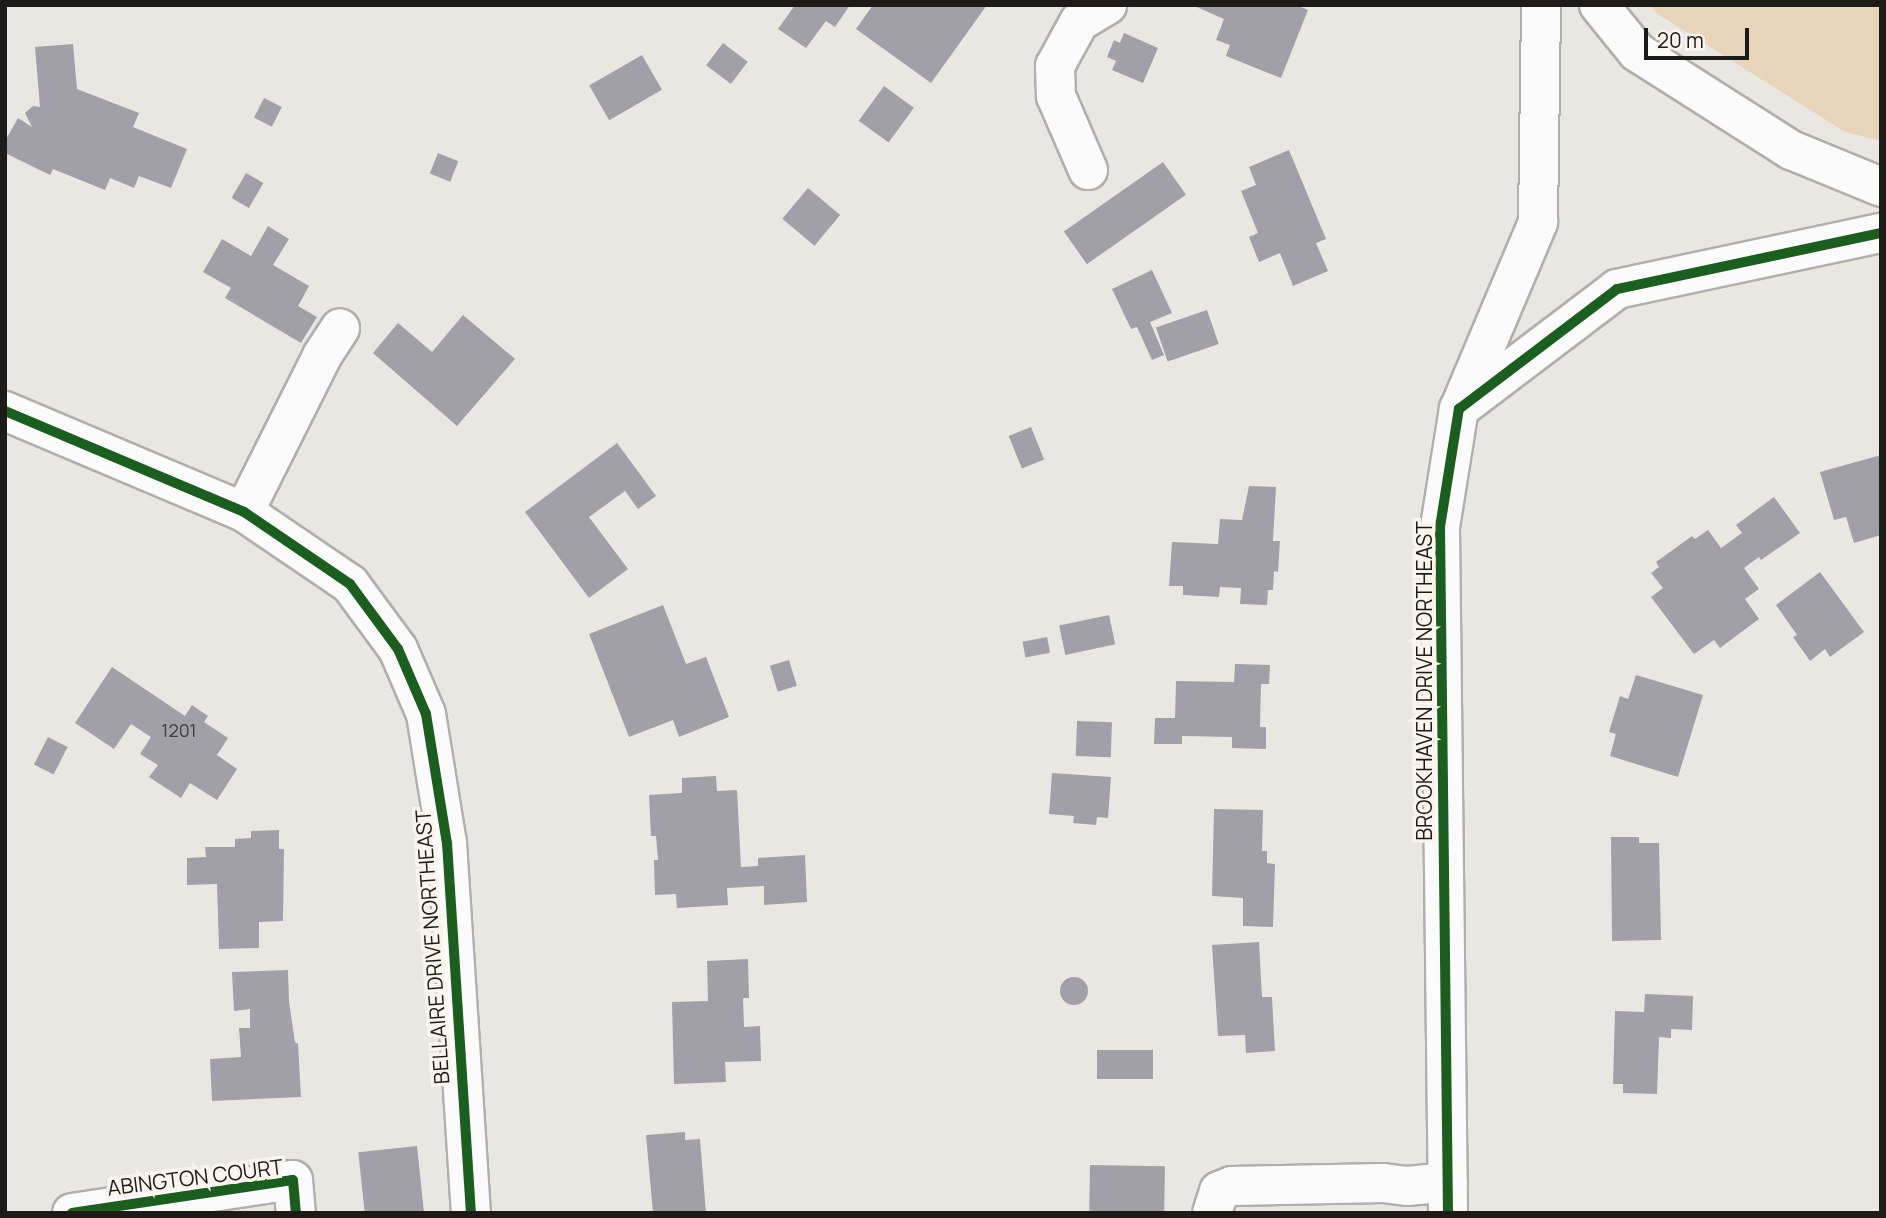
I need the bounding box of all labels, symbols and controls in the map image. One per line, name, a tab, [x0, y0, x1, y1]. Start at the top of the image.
scale bar	[1648, 14, 1753, 58]
text: 20 m	[1657, 26, 1704, 54]
street label: BROOKHAVEN DRIVE NORTHEAST	[1411, 521, 1437, 841]
house number: 1201	[161, 719, 197, 741]
street label: BELLAIRE DRIVE NORTHEAST	[410, 809, 454, 1085]
street label: ABINGTON COURT	[106, 1154, 284, 1200]

